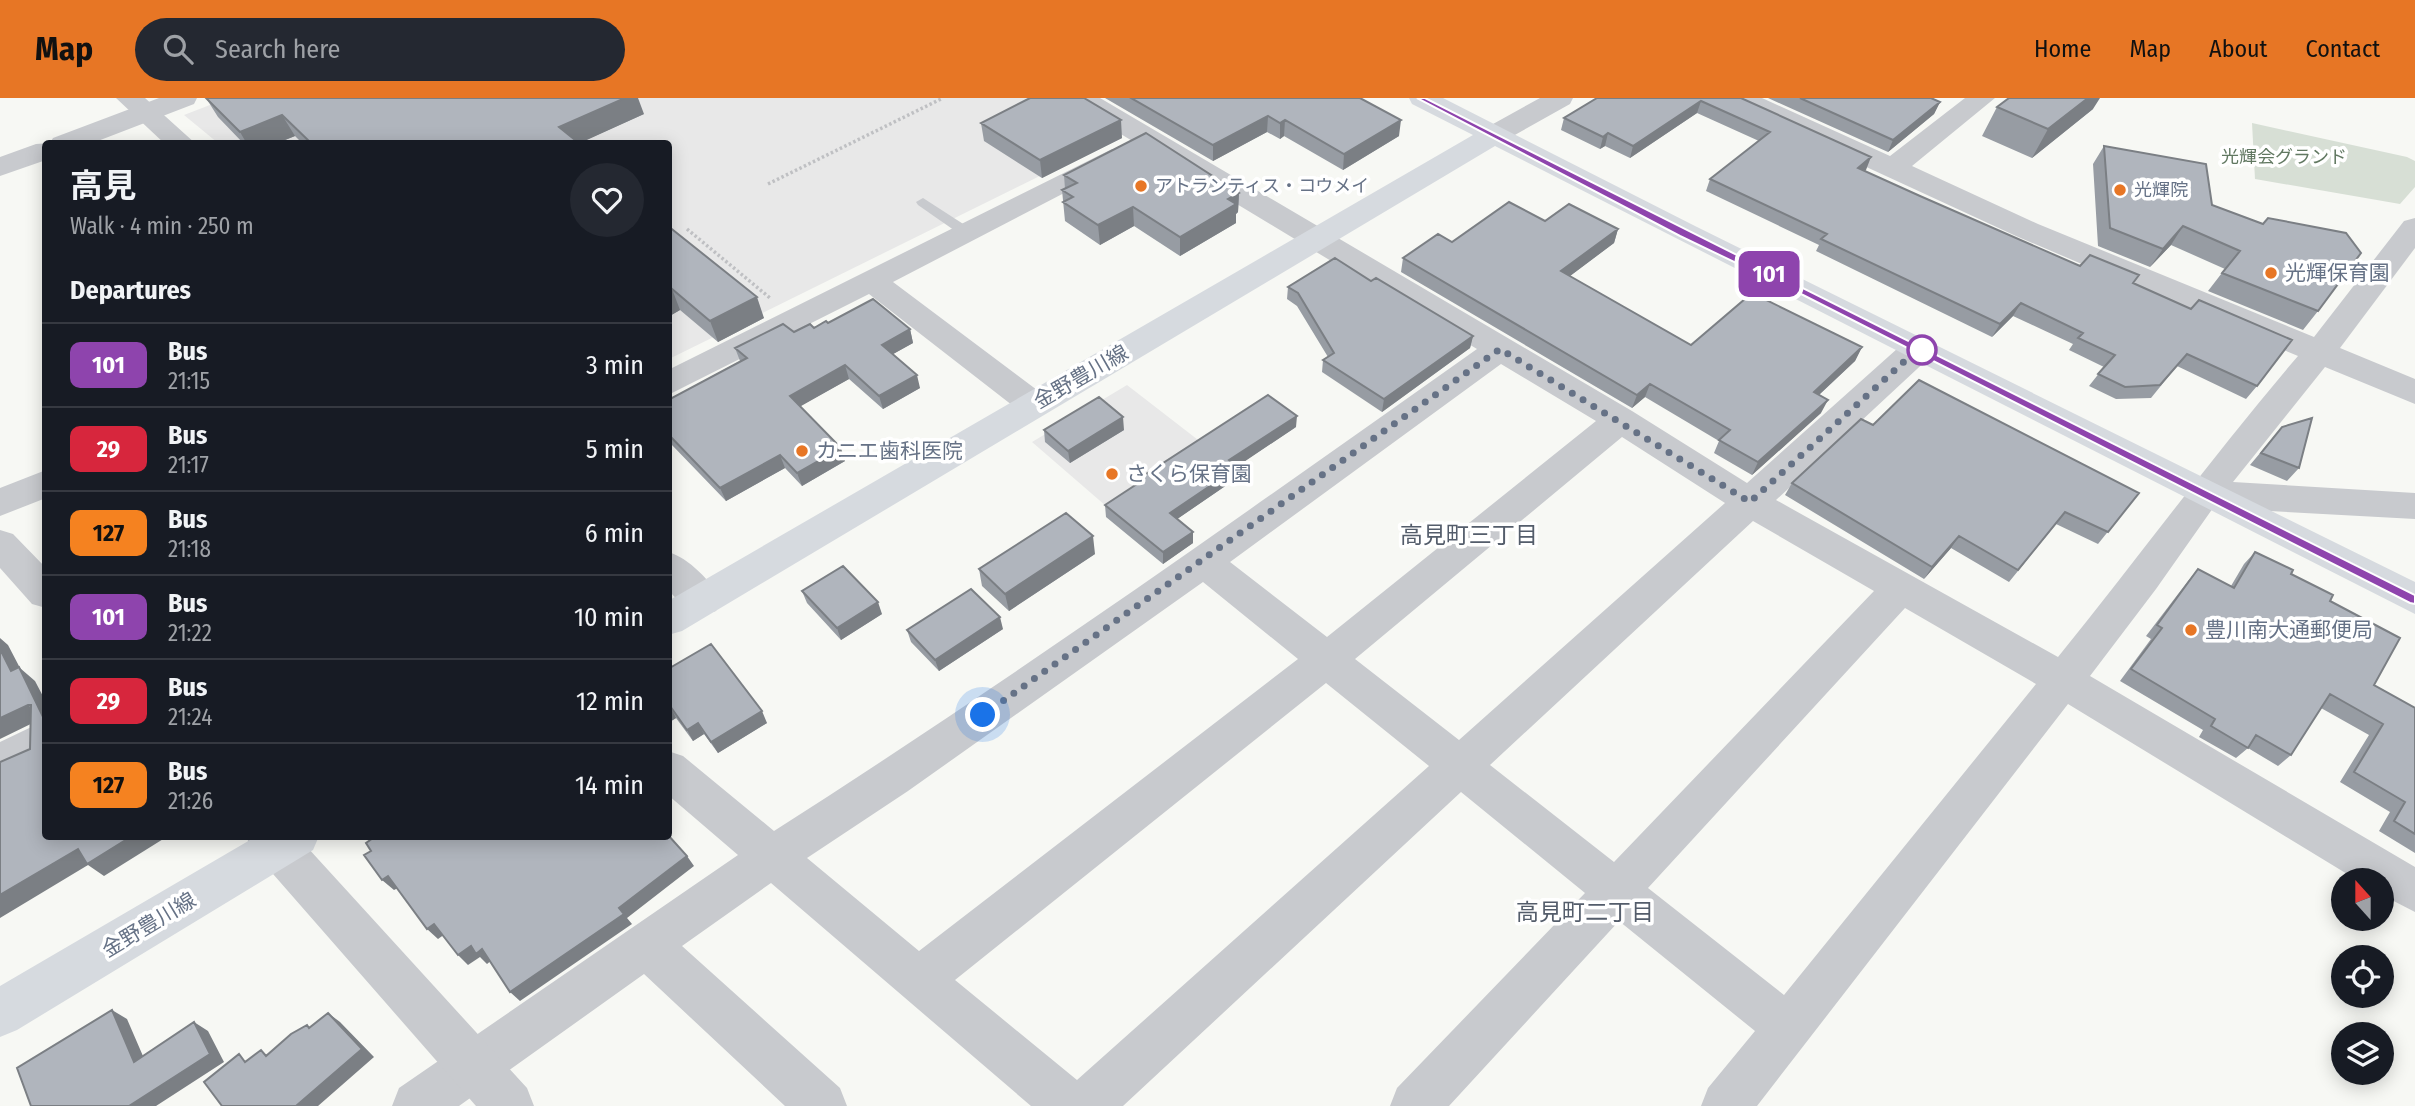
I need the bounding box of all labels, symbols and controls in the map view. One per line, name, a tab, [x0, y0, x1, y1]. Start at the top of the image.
search box	[135, 18, 625, 81]
text: Map	[35, 29, 93, 69]
icon: search	[159, 30, 197, 68]
text: Search here	[215, 34, 340, 65]
text: Home	[2034, 35, 2091, 63]
text: Map	[2129, 35, 2171, 63]
text: About	[2209, 35, 2267, 63]
text: Contact	[2305, 35, 2380, 63]
park label: 光輝会グランド	[2221, 146, 2347, 168]
button: heart	[570, 163, 644, 237]
text: 高見	[70, 166, 136, 206]
place label: アトランティス・コウメイ	[1155, 175, 1369, 197]
marker: アトランティス・コウメイ	[1133, 178, 1149, 194]
place label: 光輝院	[2134, 179, 2188, 201]
marker: 光輝院	[2112, 182, 2128, 198]
text: Walk · 4 min · 250 m	[70, 212, 254, 240]
line badge: 101	[1729, 251, 1809, 297]
text: 101	[1753, 260, 1785, 288]
place label: 光輝保育園	[2285, 260, 2390, 286]
marker: 光輝保育園	[2263, 265, 2279, 281]
text: Departures	[70, 275, 191, 306]
unlabelled marker	[1907, 335, 1937, 365]
text: Bus	[168, 336, 207, 367]
street label: 金野豊川線	[1029, 339, 1133, 415]
text: 3 min	[586, 350, 644, 381]
text: 101	[92, 351, 125, 379]
text: 21:15	[168, 367, 210, 395]
text: Bus	[168, 420, 207, 451]
text: 5 min	[586, 434, 644, 465]
text: 29	[97, 435, 120, 463]
place label: カニエ歯科医院	[816, 438, 963, 464]
marker: カニエ歯科医院	[794, 443, 810, 459]
text: 21:17	[168, 451, 209, 479]
place label: さくら保育園	[1126, 461, 1252, 487]
marker: さくら保育園	[1104, 466, 1120, 482]
text: Bus	[168, 504, 207, 535]
text: 6 min	[585, 518, 644, 549]
text: 127	[93, 519, 124, 547]
district label: 高見町三丁目	[1400, 521, 1538, 549]
text: 21:18	[168, 535, 211, 563]
text: Bus	[168, 588, 207, 619]
text: 10 min	[574, 602, 644, 633]
text: 101	[92, 603, 125, 631]
place label: 豊川南大通郵便局	[2205, 617, 2373, 643]
text: 21:22	[168, 619, 212, 647]
marker: 豊川南大通郵便局	[2183, 622, 2199, 638]
text: Bus	[168, 672, 207, 703]
text: 12 min	[576, 686, 644, 717]
text: 29	[97, 687, 120, 715]
your location	[965, 697, 1000, 732]
text: 21:24	[168, 703, 212, 731]
text: Bus	[168, 756, 207, 787]
text: 14 min	[575, 770, 644, 801]
text: 127	[93, 771, 124, 799]
text: 21:26	[168, 787, 213, 815]
north arrow	[2331, 868, 2394, 931]
map controls	[2331, 868, 2394, 1085]
street label: 金野豊川線	[97, 887, 201, 963]
district label: 高見町二丁目	[1516, 898, 1654, 926]
button: locate	[2331, 945, 2394, 1008]
button: layers	[2331, 1022, 2394, 1085]

